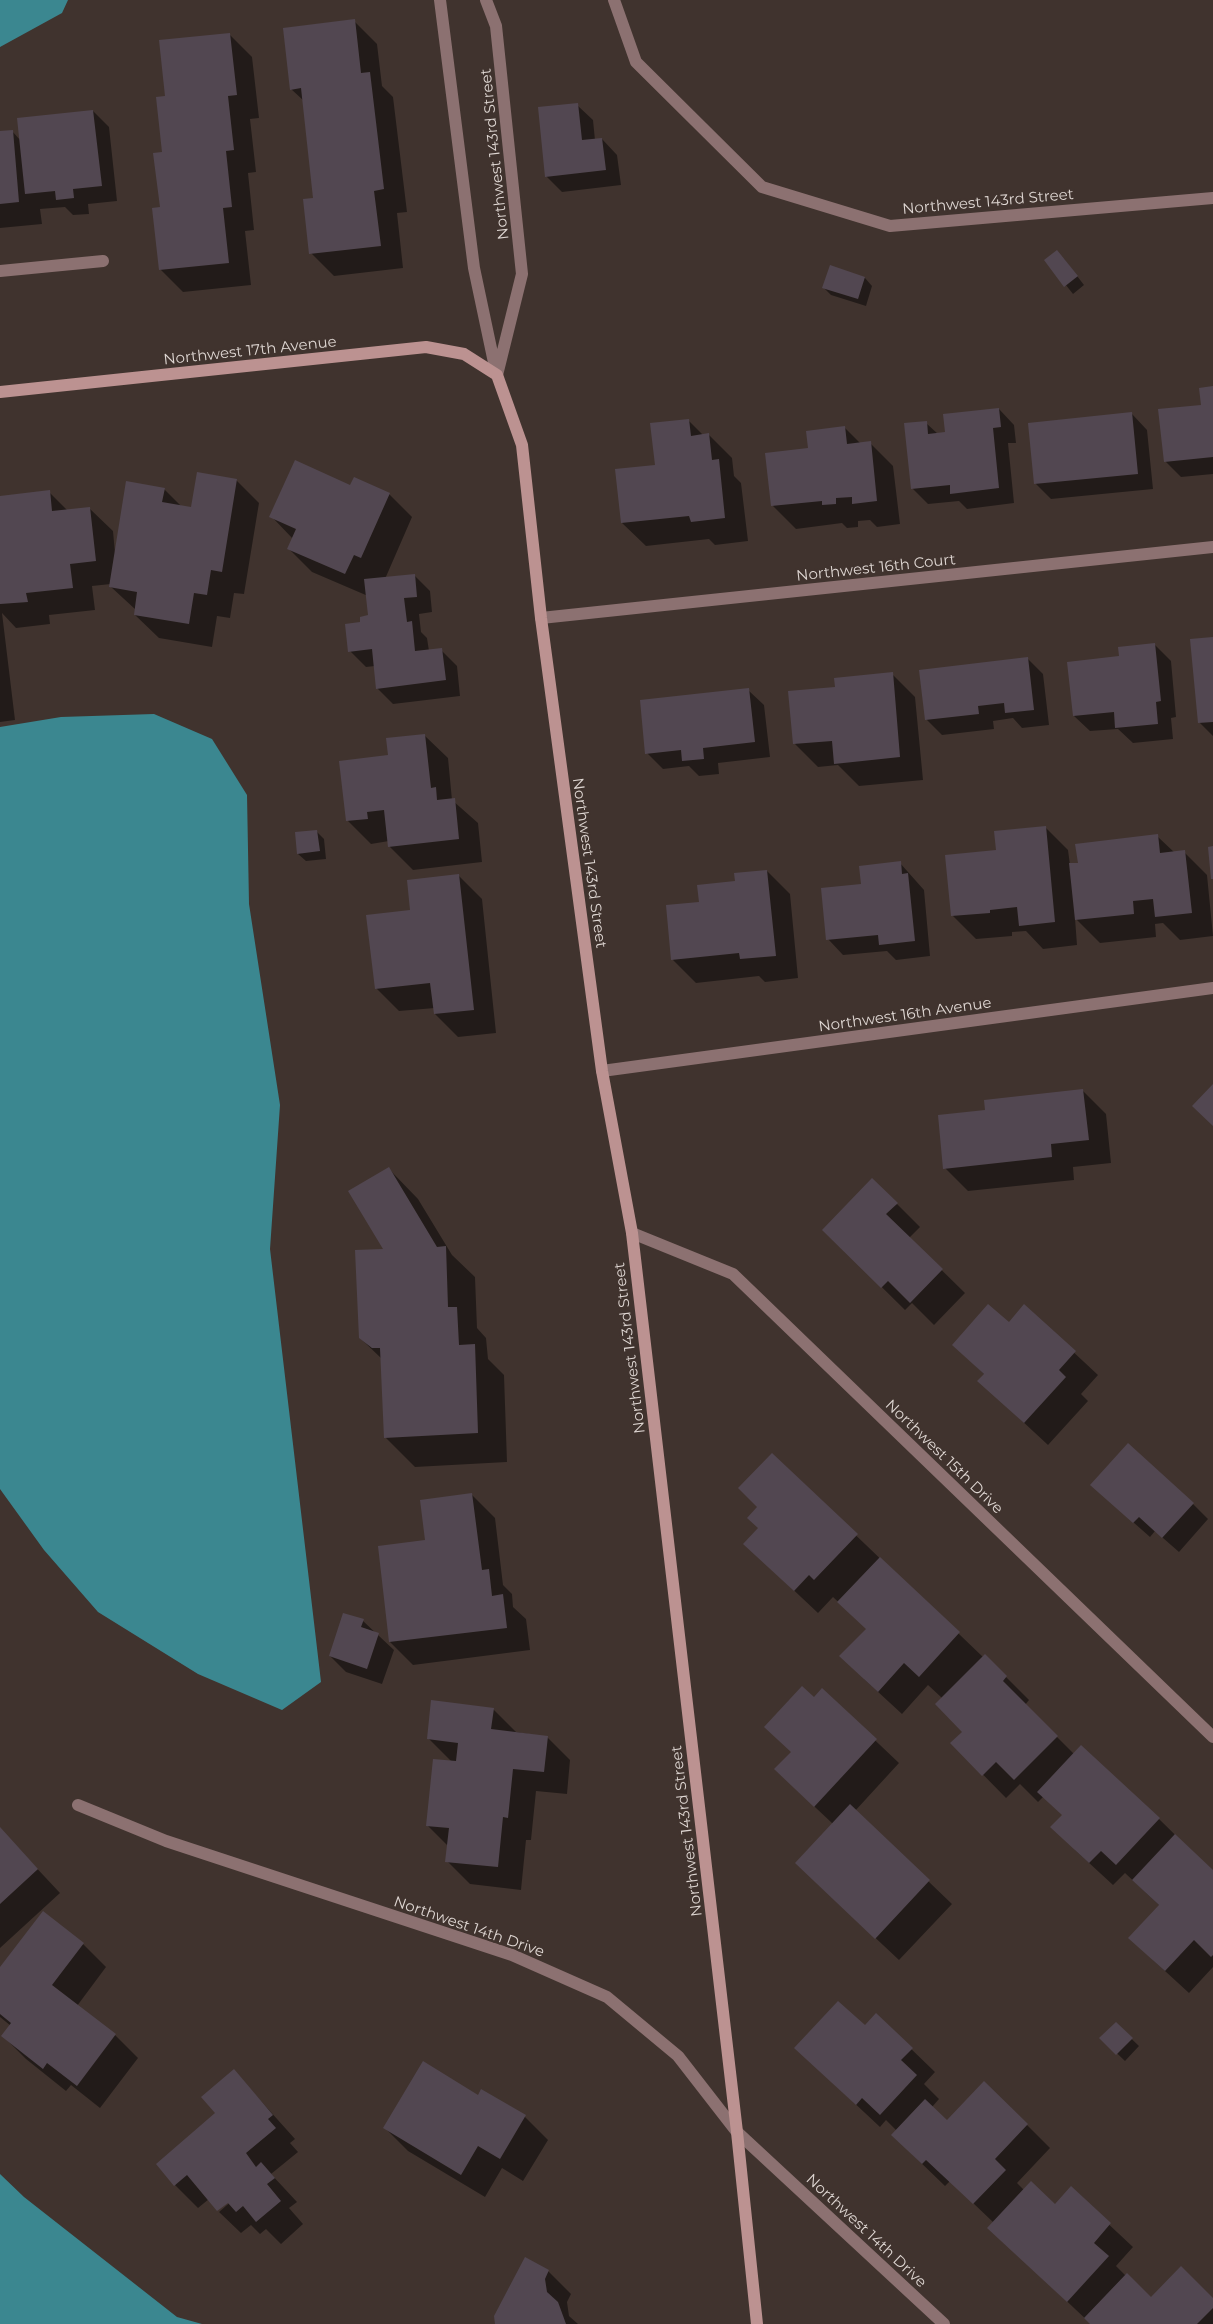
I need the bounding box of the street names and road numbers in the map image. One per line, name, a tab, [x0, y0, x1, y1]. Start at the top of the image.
street label: Northwest 143rd Street	[477, 67, 513, 241]
street label: Northwest 143rd Street	[901, 186, 1075, 218]
street label: Northwest 17th Avenue	[162, 333, 338, 369]
street label: Northwest 16th Court	[795, 551, 957, 585]
street label: Northwest 143rd Street	[568, 777, 610, 949]
street label: Northwest 16th Avenue	[817, 994, 993, 1036]
street label: Northwest 143rd Street	[611, 1261, 649, 1435]
street label: Northwest 15th Drive	[881, 1396, 1007, 1518]
street label: Northwest 143rd Street	[668, 1744, 706, 1918]
street label: Northwest 14th Drive	[391, 1893, 547, 1961]
street label: Northwest 14th Drive	[802, 2171, 930, 2291]

